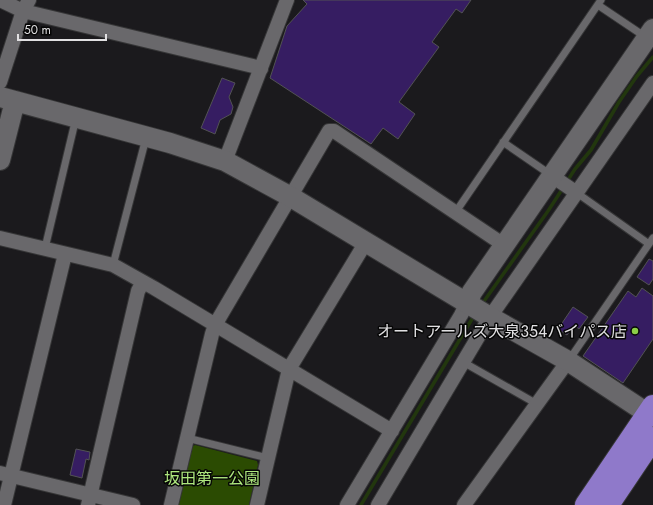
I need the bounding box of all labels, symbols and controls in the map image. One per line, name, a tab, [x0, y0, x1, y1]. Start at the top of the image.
scale bar	[18, 16, 106, 42]
text: 50 m	[24, 21, 51, 39]
place label: オートアールズ大泉354バイパス店	[377, 320, 627, 343]
marker: オートアールズ大泉354バイパス店	[630, 326, 640, 336]
park label: 坂田第一公園	[164, 467, 260, 490]

